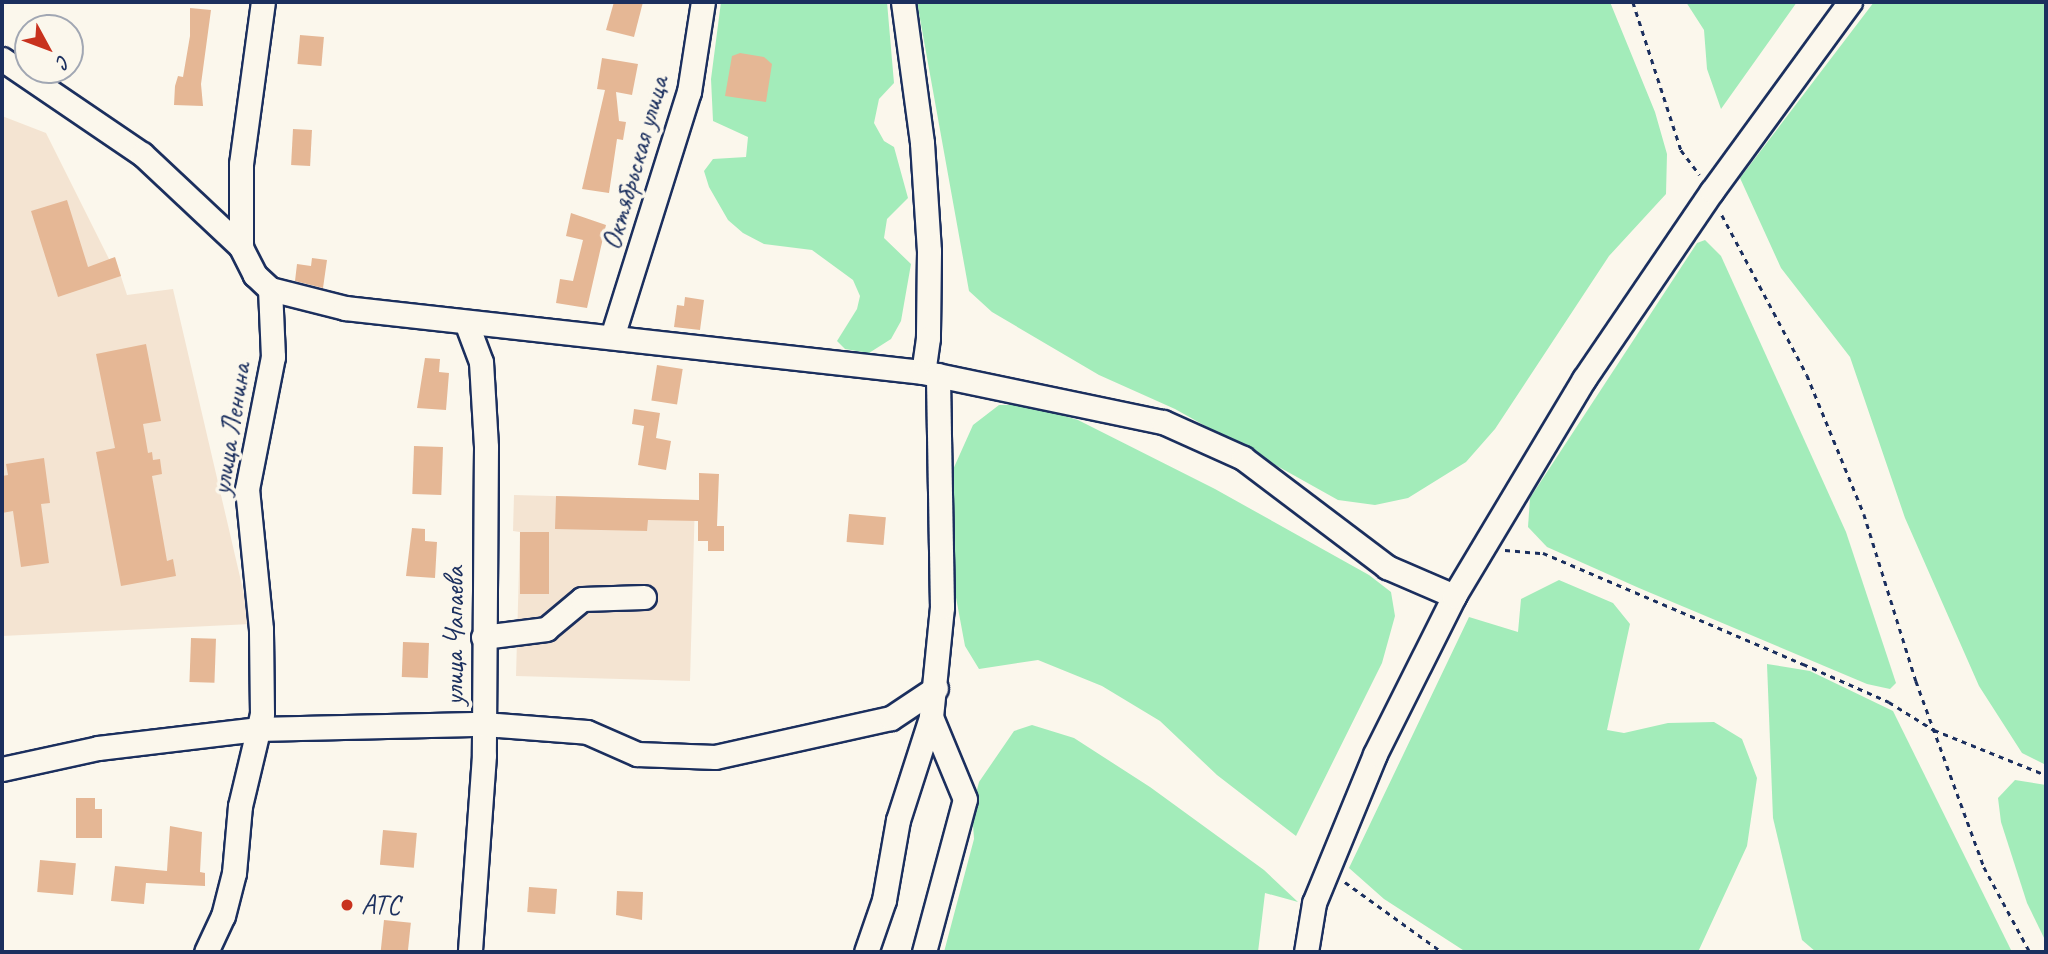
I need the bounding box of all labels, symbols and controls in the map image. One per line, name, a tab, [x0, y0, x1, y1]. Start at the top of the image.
north arrow	[14, 14, 84, 84]
text: С	[51, 50, 75, 73]
street label: Октябрьская улица	[594, 72, 676, 254]
street label: улица Ленина	[204, 361, 258, 497]
street label: улица Чапаева	[437, 566, 471, 706]
place label: АТС	[361, 888, 400, 922]
marker: АТС	[339, 897, 355, 913]

